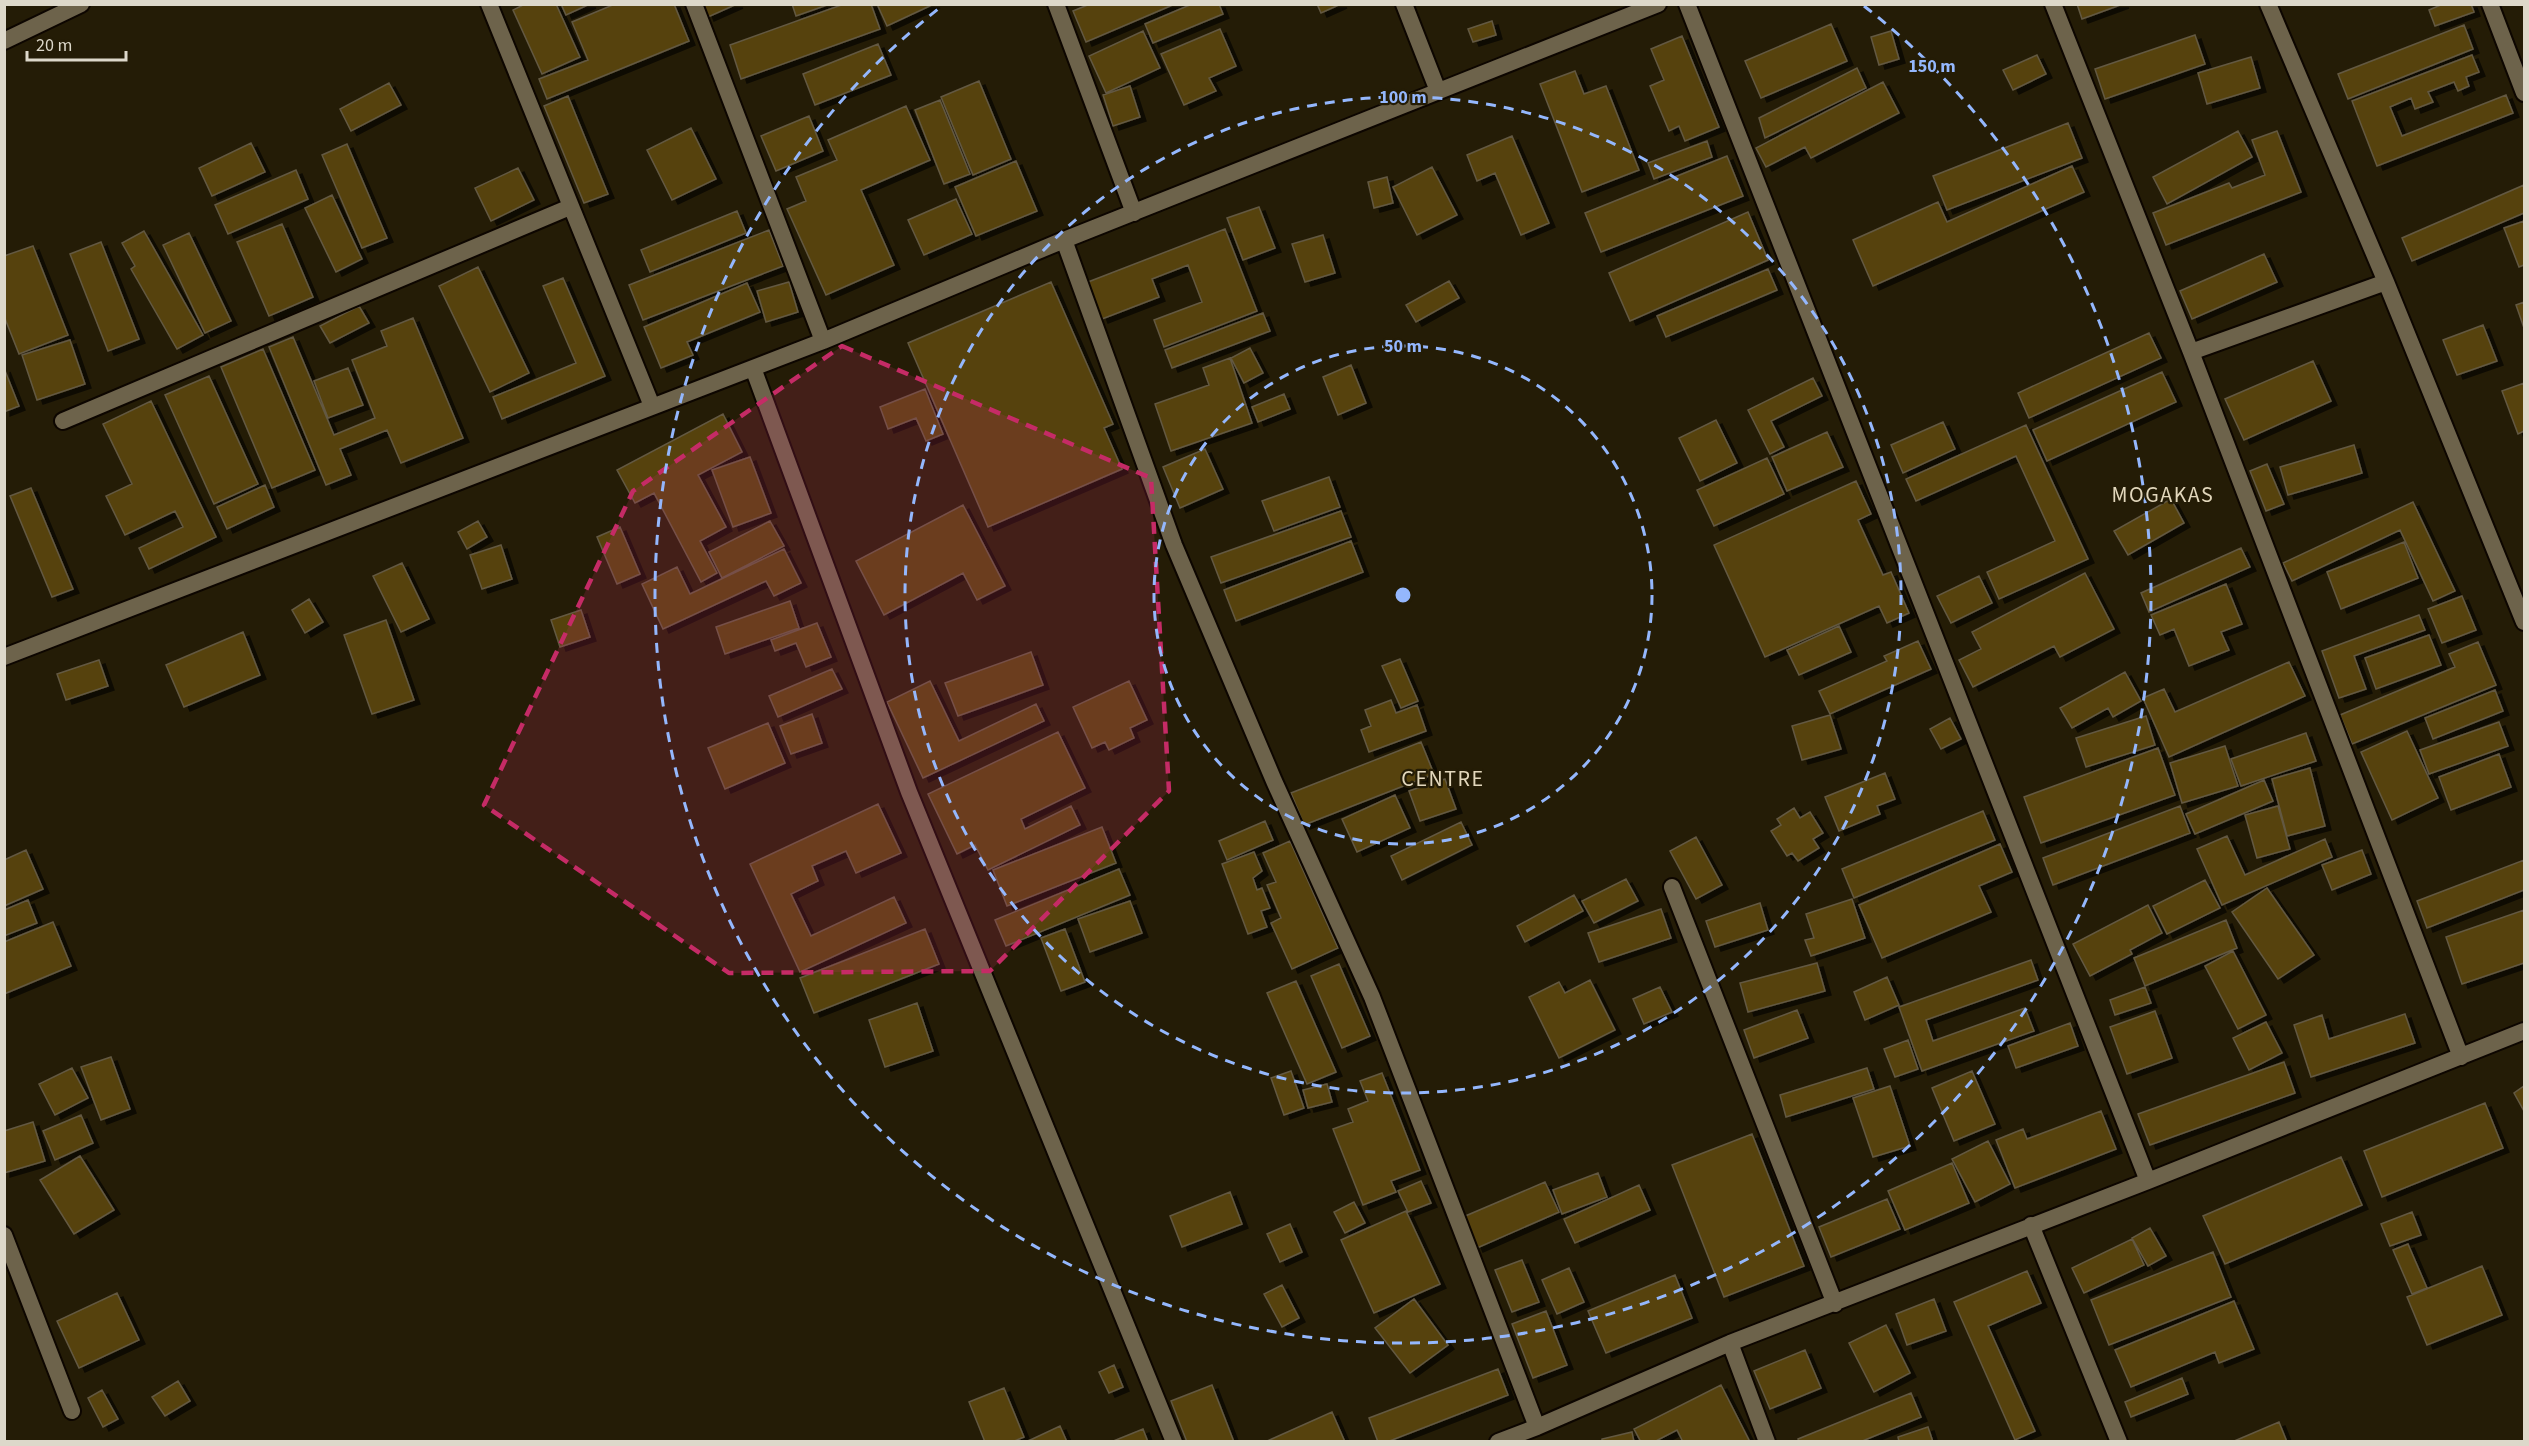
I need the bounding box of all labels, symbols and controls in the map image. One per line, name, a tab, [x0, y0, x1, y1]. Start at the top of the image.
scale bar	[27, 24, 126, 62]
text: 20 m	[36, 33, 72, 58]
text: 150 m	[1908, 54, 1956, 79]
text: 100 m	[1379, 85, 1427, 110]
text: 50 m	[1384, 334, 1422, 359]
district label: MOGAKAS	[2112, 479, 2214, 511]
centre of rings	[1393, 585, 1413, 605]
district label: CENTRE	[1401, 763, 1485, 795]

